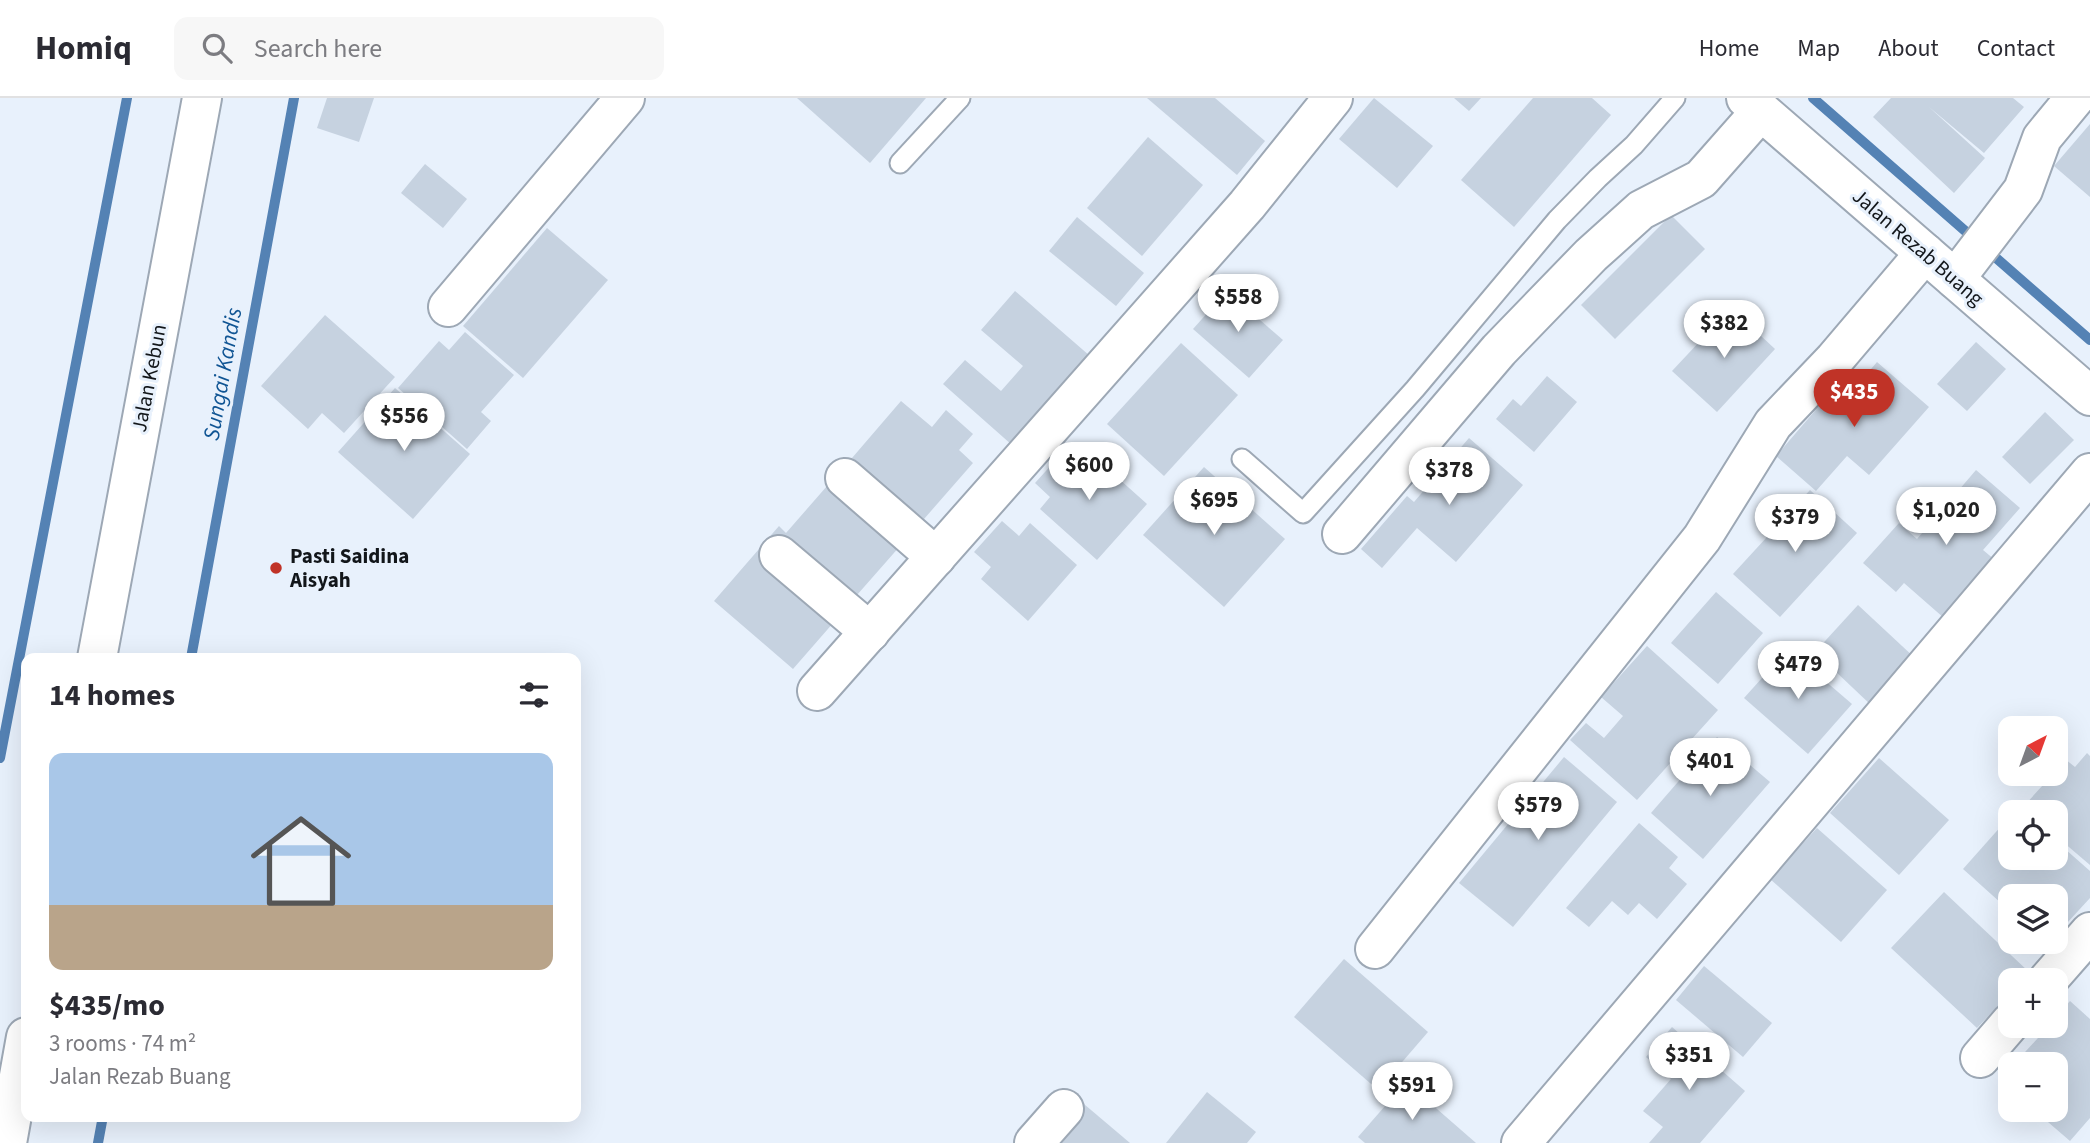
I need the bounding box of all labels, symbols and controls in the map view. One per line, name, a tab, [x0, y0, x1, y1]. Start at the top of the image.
search box	[174, 17, 664, 80]
text: Homiq	[35, 25, 132, 72]
icon: search	[198, 29, 236, 67]
text: Search here	[254, 30, 382, 67]
text: Home	[1699, 31, 1759, 66]
text: Map	[1797, 31, 1840, 66]
text: About	[1878, 31, 1939, 66]
text: Contact	[1977, 31, 2055, 66]
street label: Jalan Rezab Buang	[1846, 181, 1991, 313]
pin: $558	[1197, 274, 1279, 334]
text: $558	[1214, 280, 1262, 313]
pin: $382	[1683, 300, 1765, 360]
water label: Sungai Kandis	[195, 305, 250, 443]
text: $382	[1700, 306, 1748, 339]
street label: Jalan Kebun	[124, 322, 174, 434]
pin: $435	[1813, 370, 1895, 429]
text: $435	[1830, 375, 1878, 408]
pin: $556	[363, 394, 445, 453]
text: $556	[380, 399, 428, 432]
pin: $600	[1048, 442, 1130, 502]
text: $600	[1065, 448, 1113, 481]
pin: $378	[1408, 448, 1490, 507]
text: $378	[1425, 453, 1473, 486]
pin: $695	[1173, 478, 1255, 537]
text: $695	[1190, 483, 1238, 516]
pin: $1,020	[1889, 488, 2003, 547]
text: $1,020	[1912, 493, 1980, 526]
pin: $379	[1754, 494, 1836, 554]
text: $379	[1771, 500, 1819, 533]
place label: Pasti Saidina Aisyah	[289, 541, 409, 595]
marker: Pasti Saidina Aisyah	[268, 560, 284, 576]
pin: $479	[1757, 642, 1839, 701]
text: $479	[1774, 647, 1822, 680]
text: 14 homes	[49, 674, 175, 717]
icon: filters	[515, 676, 553, 714]
north arrow	[1998, 716, 2068, 786]
map controls	[1998, 716, 2068, 1122]
pin: $401	[1669, 738, 1751, 798]
text: $401	[1686, 744, 1734, 777]
pin: $579	[1497, 782, 1579, 842]
text: $579	[1514, 788, 1562, 821]
icon: home	[238, 798, 364, 924]
button: locate	[1998, 800, 2068, 870]
button: layers	[1998, 884, 2068, 954]
button: +	[1998, 968, 2068, 1038]
text: $435/mo	[49, 984, 165, 1027]
text: 3 rooms · 74 m²	[49, 1027, 196, 1060]
pin: $351	[1648, 1032, 1730, 1092]
text: $351	[1665, 1038, 1713, 1071]
button: −	[1998, 1052, 2068, 1122]
text: Jalan Rezab Buang	[49, 1060, 230, 1093]
pin: $591	[1371, 1062, 1453, 1122]
text: $591	[1388, 1068, 1436, 1101]

